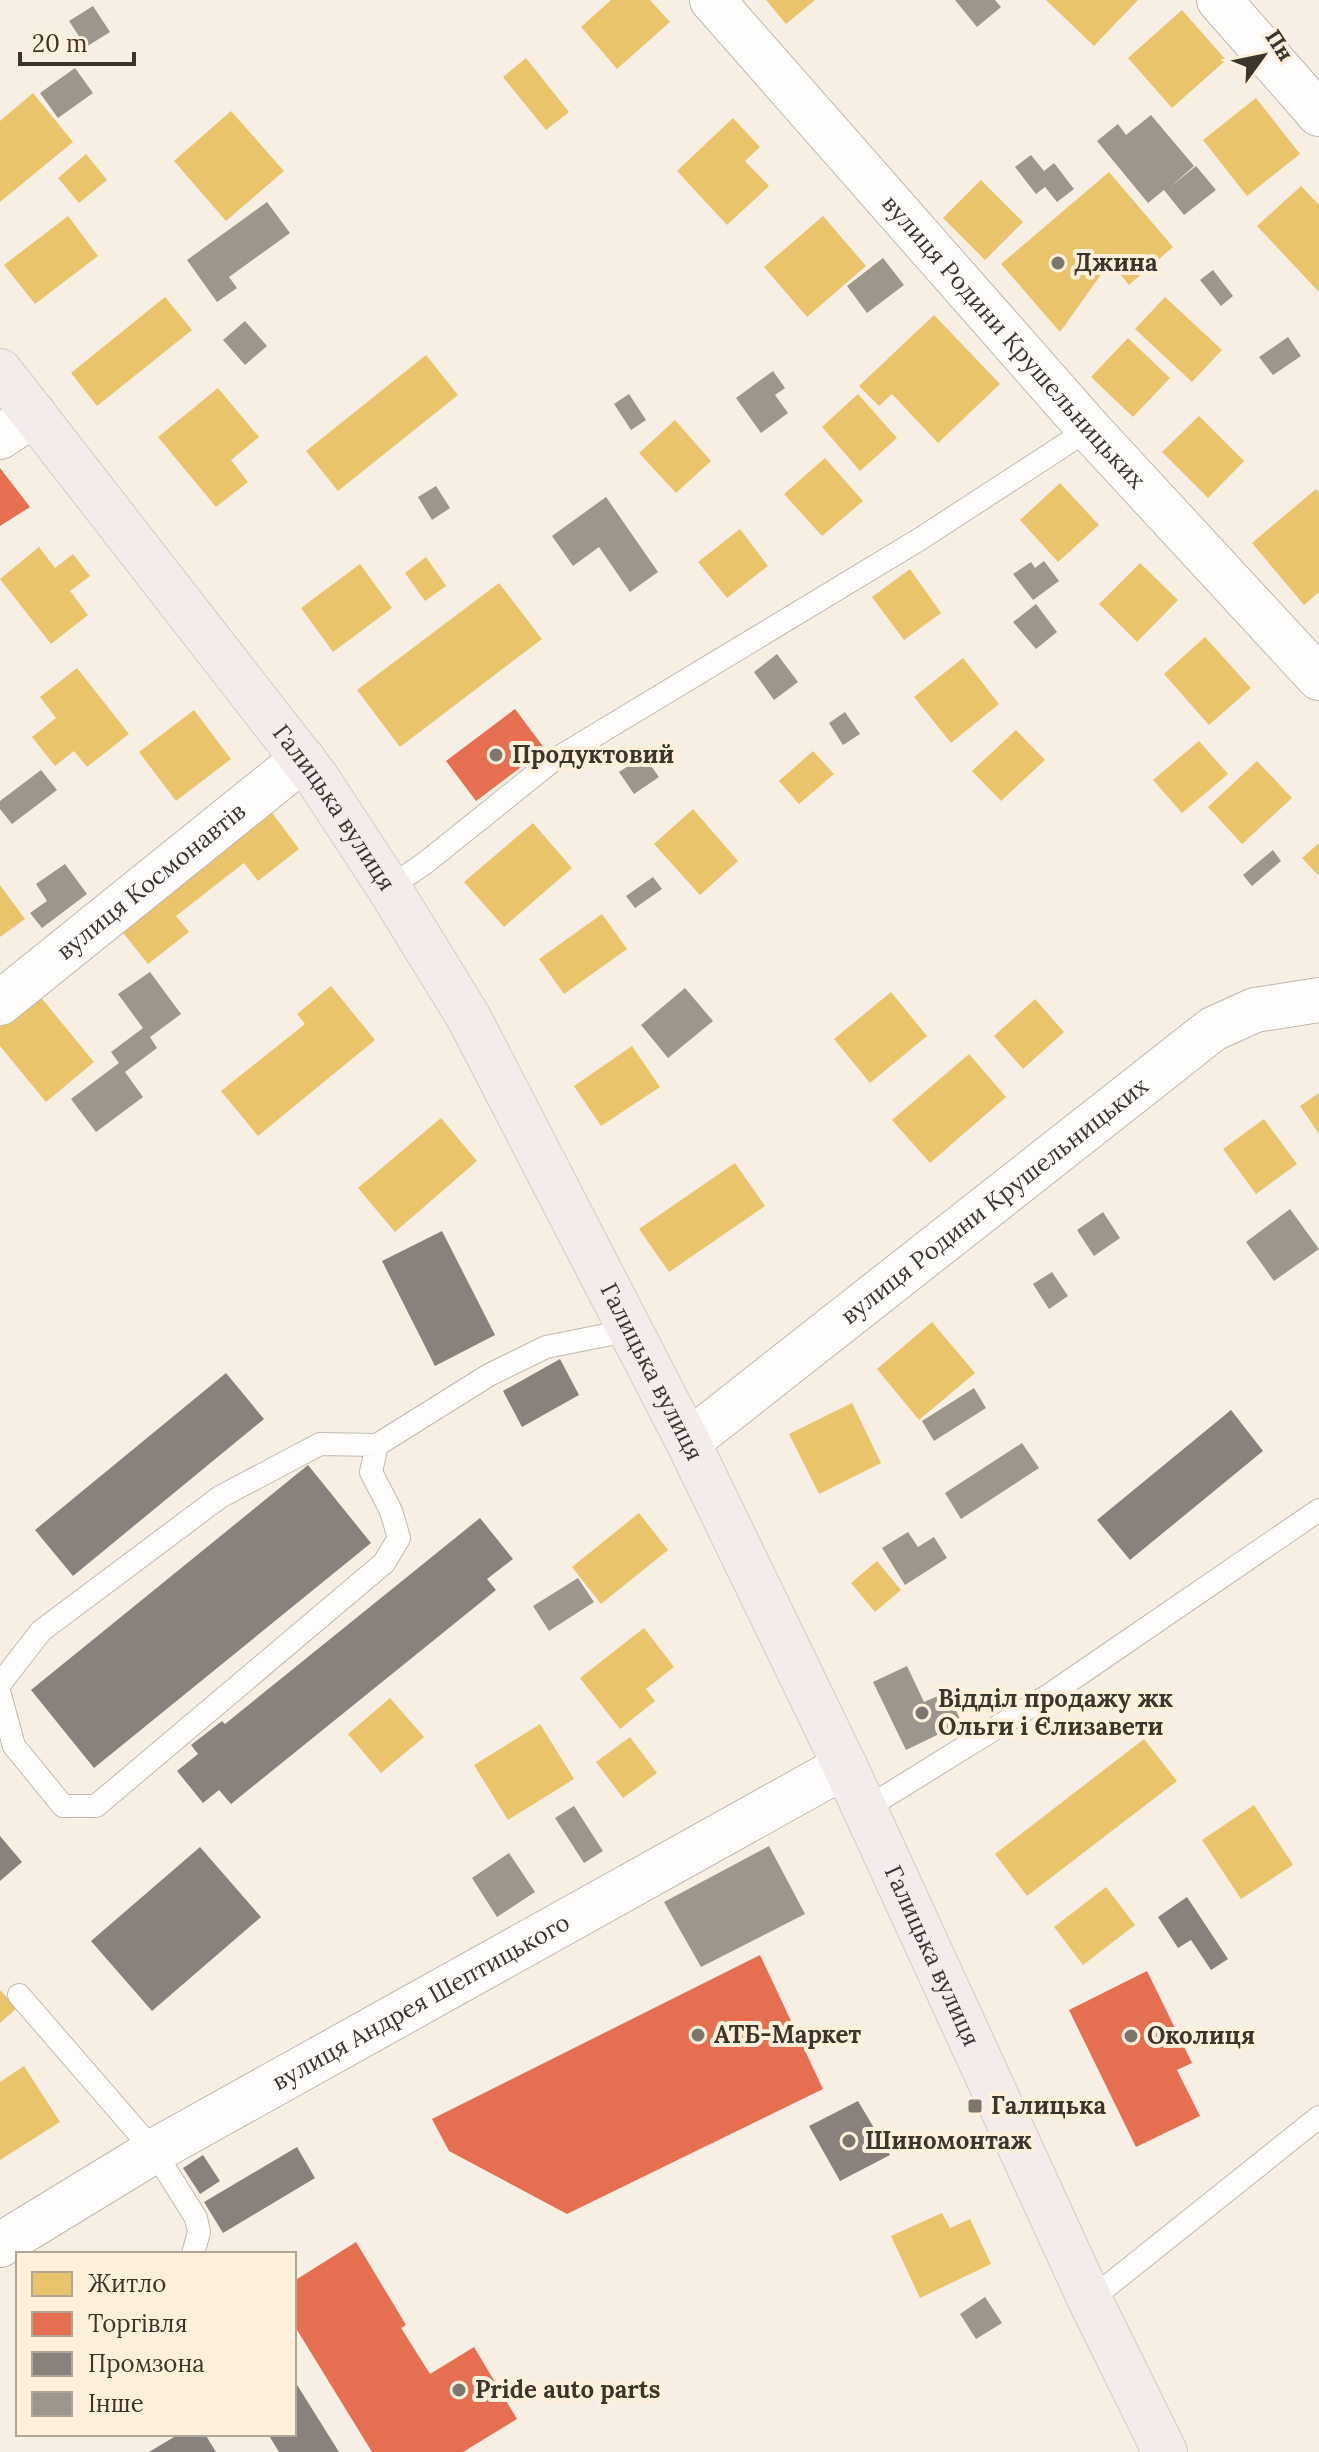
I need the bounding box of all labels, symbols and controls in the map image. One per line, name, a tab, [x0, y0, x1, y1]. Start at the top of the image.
scale bar	[20, 16, 134, 66]
north arrow	[1223, 16, 1303, 96]
text: Пн	[1259, 24, 1300, 66]
text: 20 m	[32, 28, 88, 59]
street label: вулиця Родини Крушельницьких	[875, 188, 1153, 495]
place label: Джина	[1074, 247, 1158, 278]
marker: Джина	[1049, 254, 1067, 272]
street label: Галицька вулиця	[266, 718, 403, 897]
place label: Продуктовий	[512, 739, 674, 770]
marker: Продуктовий	[487, 746, 505, 764]
street label: вулиця Космонавтів	[50, 795, 252, 966]
street label: вулиця Родини Крушельницьких	[834, 1070, 1154, 1331]
street label: Галицька вулиця	[593, 1277, 710, 1465]
place label: Відділ продажу жк Ольги і Єлизавети	[938, 1683, 1173, 1742]
marker: Відділ продажу жк Ольги і Єлизавети	[913, 1704, 931, 1722]
street label: Галицька вулиця	[878, 1860, 987, 2051]
street label: вулиця Андрея Шептицького	[266, 1907, 575, 2097]
place label: ATБ-Маркет	[714, 2019, 861, 2050]
place label: Околиця	[1147, 2020, 1255, 2051]
marker: ATБ-Маркет	[689, 2026, 707, 2044]
marker: Околиця	[1122, 2027, 1140, 2045]
place label: Галицька	[991, 2090, 1106, 2121]
marker: Галицька	[966, 2097, 984, 2115]
place label: Шиномонтаж	[865, 2125, 1032, 2156]
marker: Шиномонтаж	[840, 2132, 858, 2150]
legend	[16, 2252, 296, 2436]
text: Житло	[88, 2268, 166, 2299]
text: Торгівля	[88, 2308, 188, 2339]
text: Промзона	[88, 2348, 205, 2379]
place label: Pride auto parts	[475, 2374, 660, 2405]
marker: Pride auto parts	[450, 2381, 468, 2399]
text: Інше	[88, 2388, 144, 2419]

